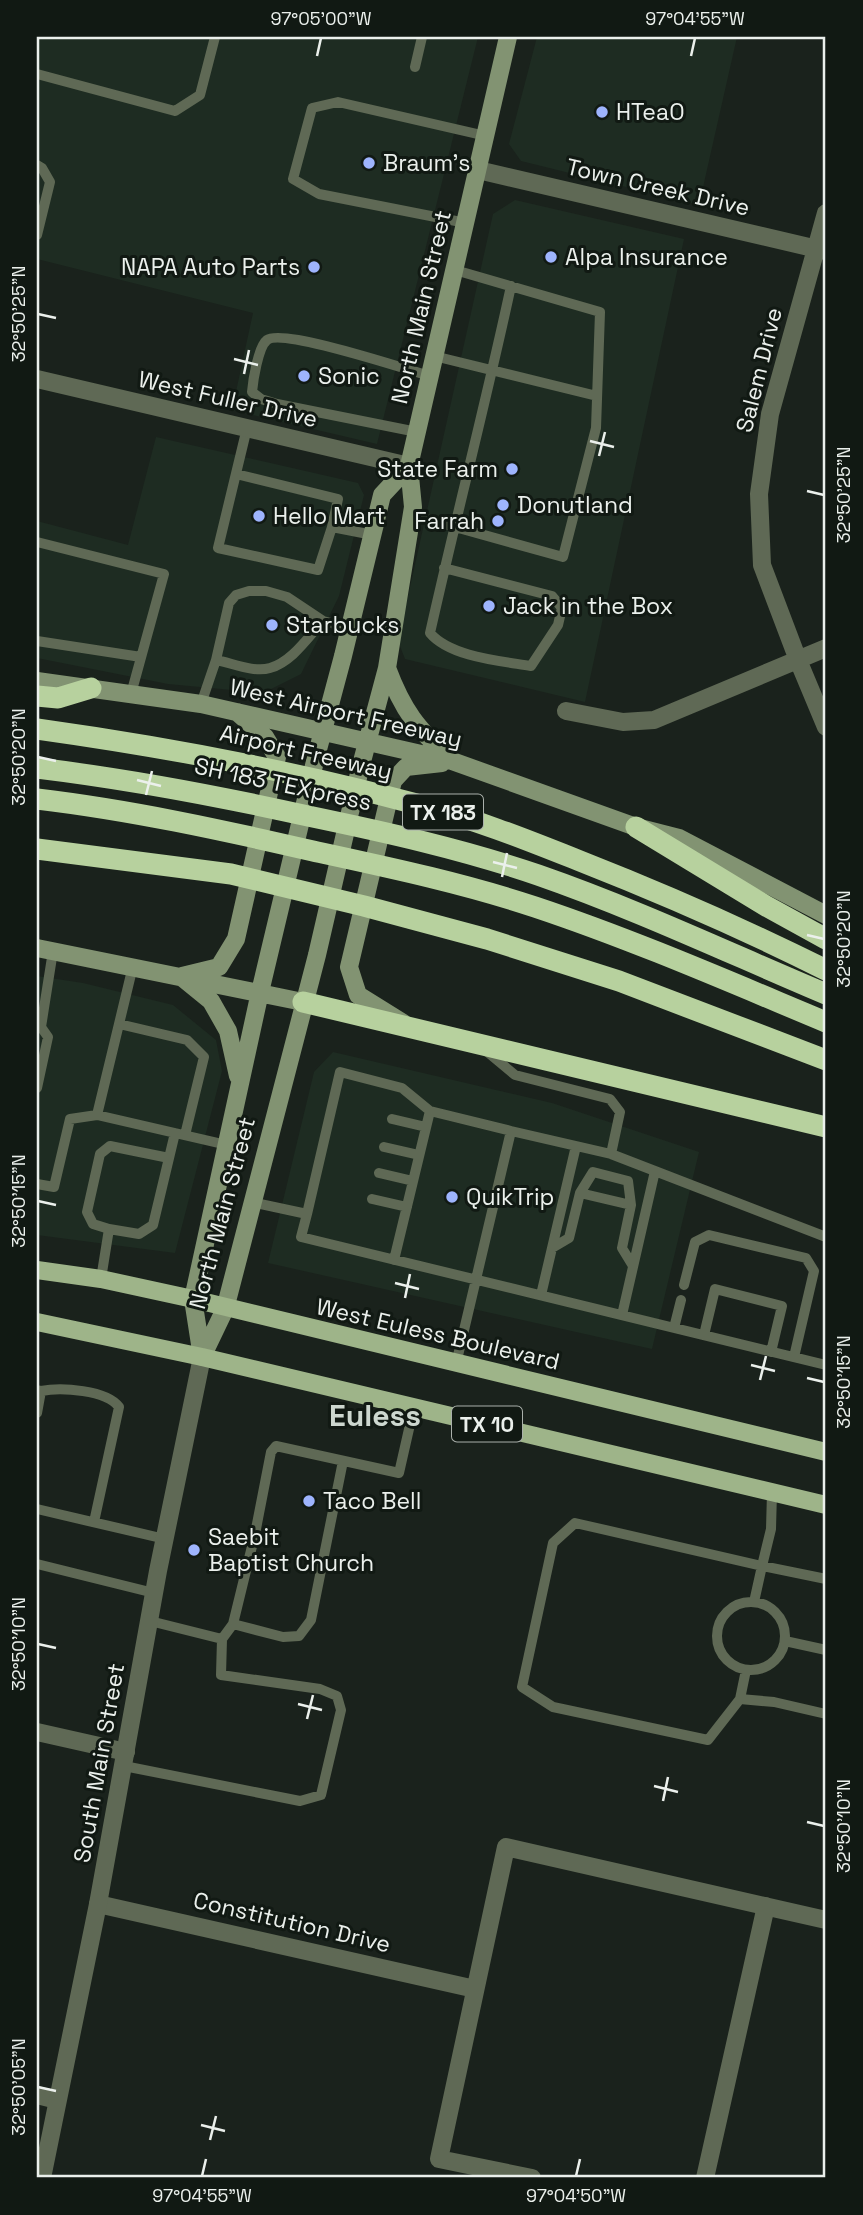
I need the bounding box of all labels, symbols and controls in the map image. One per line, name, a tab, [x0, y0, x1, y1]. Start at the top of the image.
text: 97°05'00"W	[270, 7, 372, 30]
text: 97°04'55"W	[645, 7, 745, 30]
place label: HTeaO	[616, 97, 685, 127]
marker: HTeaO	[594, 104, 610, 120]
place label: Braum's	[383, 148, 470, 178]
street label: Town Creek Drive	[563, 151, 753, 223]
marker: Braum's	[361, 155, 377, 171]
street label: North Main Street	[384, 207, 458, 407]
place label: Alpa Insurance	[565, 242, 728, 272]
marker: Alpa Insurance	[543, 249, 559, 265]
place label: NAPA Auto Parts	[121, 252, 300, 282]
marker: NAPA Auto Parts	[306, 259, 322, 275]
text: 32°50'25"N	[7, 266, 30, 362]
street label: Salem Drive	[729, 305, 789, 435]
place label: Sonic	[318, 361, 380, 391]
street label: West Fuller Drive	[136, 364, 320, 434]
marker: Sonic	[296, 368, 312, 384]
text: 32°50'25"N	[832, 447, 855, 543]
place label: State Farm	[377, 454, 498, 484]
marker: State Farm	[504, 461, 520, 477]
place label: Donutland	[517, 490, 633, 520]
marker: Donutland	[495, 497, 511, 513]
place label: Hello Mart	[273, 501, 385, 531]
place label: Farrah	[414, 506, 484, 536]
marker: Hello Mart	[251, 508, 267, 524]
marker: Farrah	[490, 513, 506, 529]
place label: Jack in the Box	[503, 591, 673, 621]
marker: Jack in the Box	[481, 598, 497, 614]
place label: Starbucks	[286, 610, 399, 640]
marker: Starbucks	[264, 617, 280, 633]
street label: West Airport Freeway	[227, 673, 465, 753]
text: 32°50'20"N	[7, 708, 30, 806]
street label: Airport Freeway	[217, 719, 395, 785]
street label: SH 183 TEXpress	[192, 751, 374, 817]
road number: TX 183	[403, 794, 483, 830]
text: 32°50'20"N	[832, 890, 855, 988]
street label: North Main Street	[182, 1114, 262, 1312]
text: 32°50'15"N	[7, 1154, 30, 1248]
place label: QuikTrip	[466, 1182, 554, 1212]
marker: QuikTrip	[444, 1189, 460, 1205]
street label: West Euless Boulevard	[313, 1291, 563, 1377]
text: 32°50'15"N	[832, 1335, 855, 1429]
district label: Euless	[329, 1396, 421, 1435]
road number: TX 10	[452, 1406, 522, 1442]
place label: Taco Bell	[323, 1486, 421, 1516]
marker: Taco Bell	[301, 1493, 317, 1509]
place label: Saebit Baptist Church	[208, 1522, 374, 1578]
marker: Saebit Baptist Church	[186, 1542, 202, 1558]
text: 32°50'10"N	[7, 1597, 30, 1691]
street label: South Main Street	[67, 1661, 131, 1865]
text: 32°50'10"N	[832, 1779, 855, 1873]
street label: Constitution Drive	[191, 1885, 393, 1959]
text: 32°50'05"N	[7, 2038, 30, 2136]
text: 97°04'55"W	[152, 2184, 252, 2207]
text: 97°04'50"W	[526, 2184, 626, 2207]

